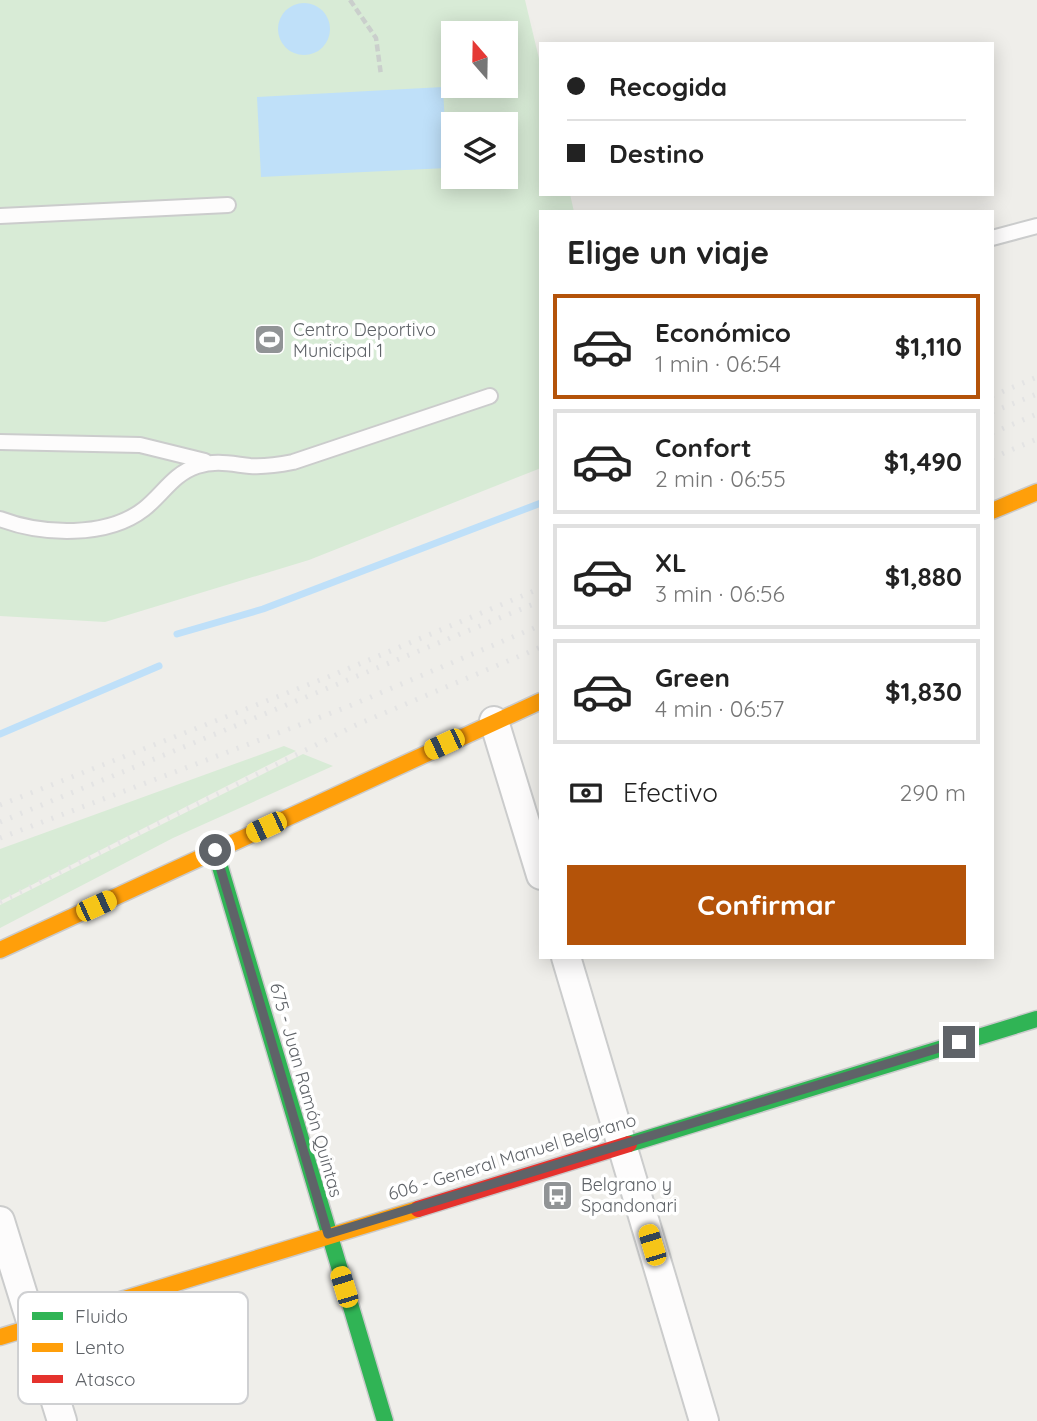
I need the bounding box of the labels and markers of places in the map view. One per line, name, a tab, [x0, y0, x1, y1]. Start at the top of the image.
place label: Centro Deportivo Municipal 1	[293, 318, 436, 362]
sports icon: Centro Deportivo Municipal 1	[253, 323, 287, 357]
place label: Belgrano y Spandonari	[581, 1173, 677, 1217]
bus stop icon: Belgrano y Spandonari	[541, 1178, 575, 1212]

